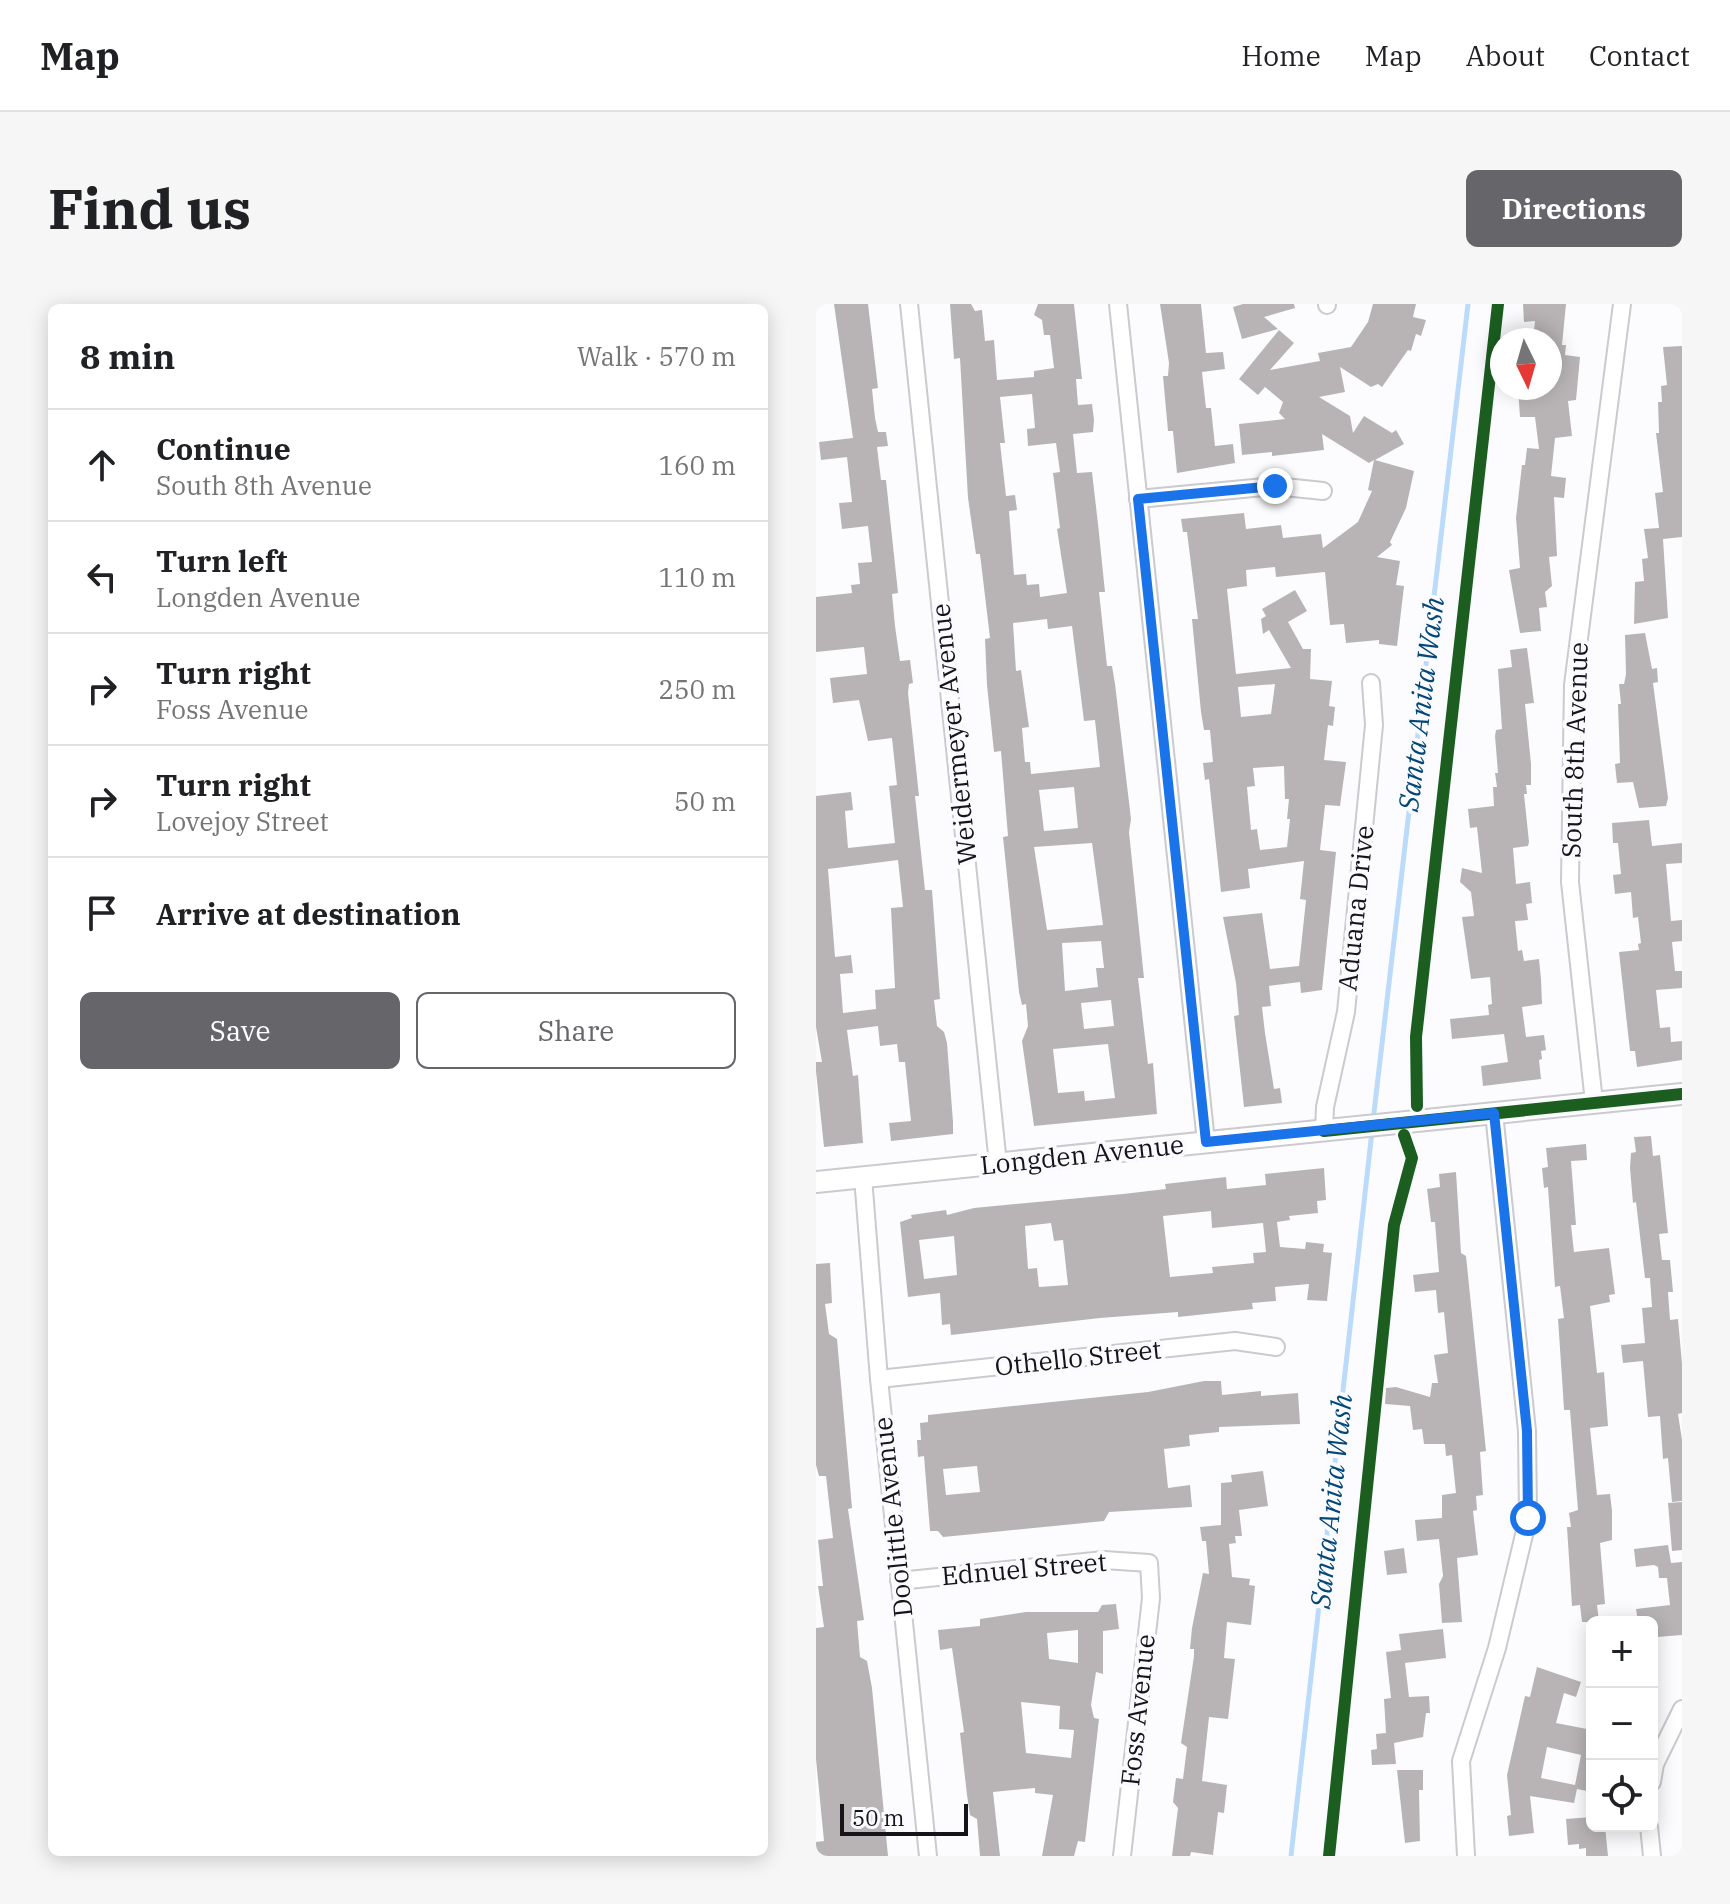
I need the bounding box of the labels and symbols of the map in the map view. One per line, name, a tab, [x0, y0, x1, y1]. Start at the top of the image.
north arrow	[1490, 328, 1562, 400]
route end	[1257, 468, 1293, 504]
water label: Santa Anita Wash	[1389, 594, 1452, 814]
street label: Weidermeyer Avenue	[922, 602, 984, 866]
street label: South 8th Avenue	[1553, 641, 1595, 858]
street label: Aduana Drive	[1329, 823, 1381, 992]
street label: Longden Avenue	[978, 1126, 1185, 1182]
street label: Othello Street	[993, 1331, 1163, 1383]
water label: Santa Anita Wash	[1301, 1391, 1360, 1611]
street label: Doolittle Avenue	[865, 1415, 919, 1619]
route start	[1510, 1500, 1546, 1536]
street label: Ednuel Street	[940, 1544, 1108, 1592]
street label: Foss Avenue	[1112, 1632, 1162, 1788]
scale bar	[840, 1800, 968, 1836]

